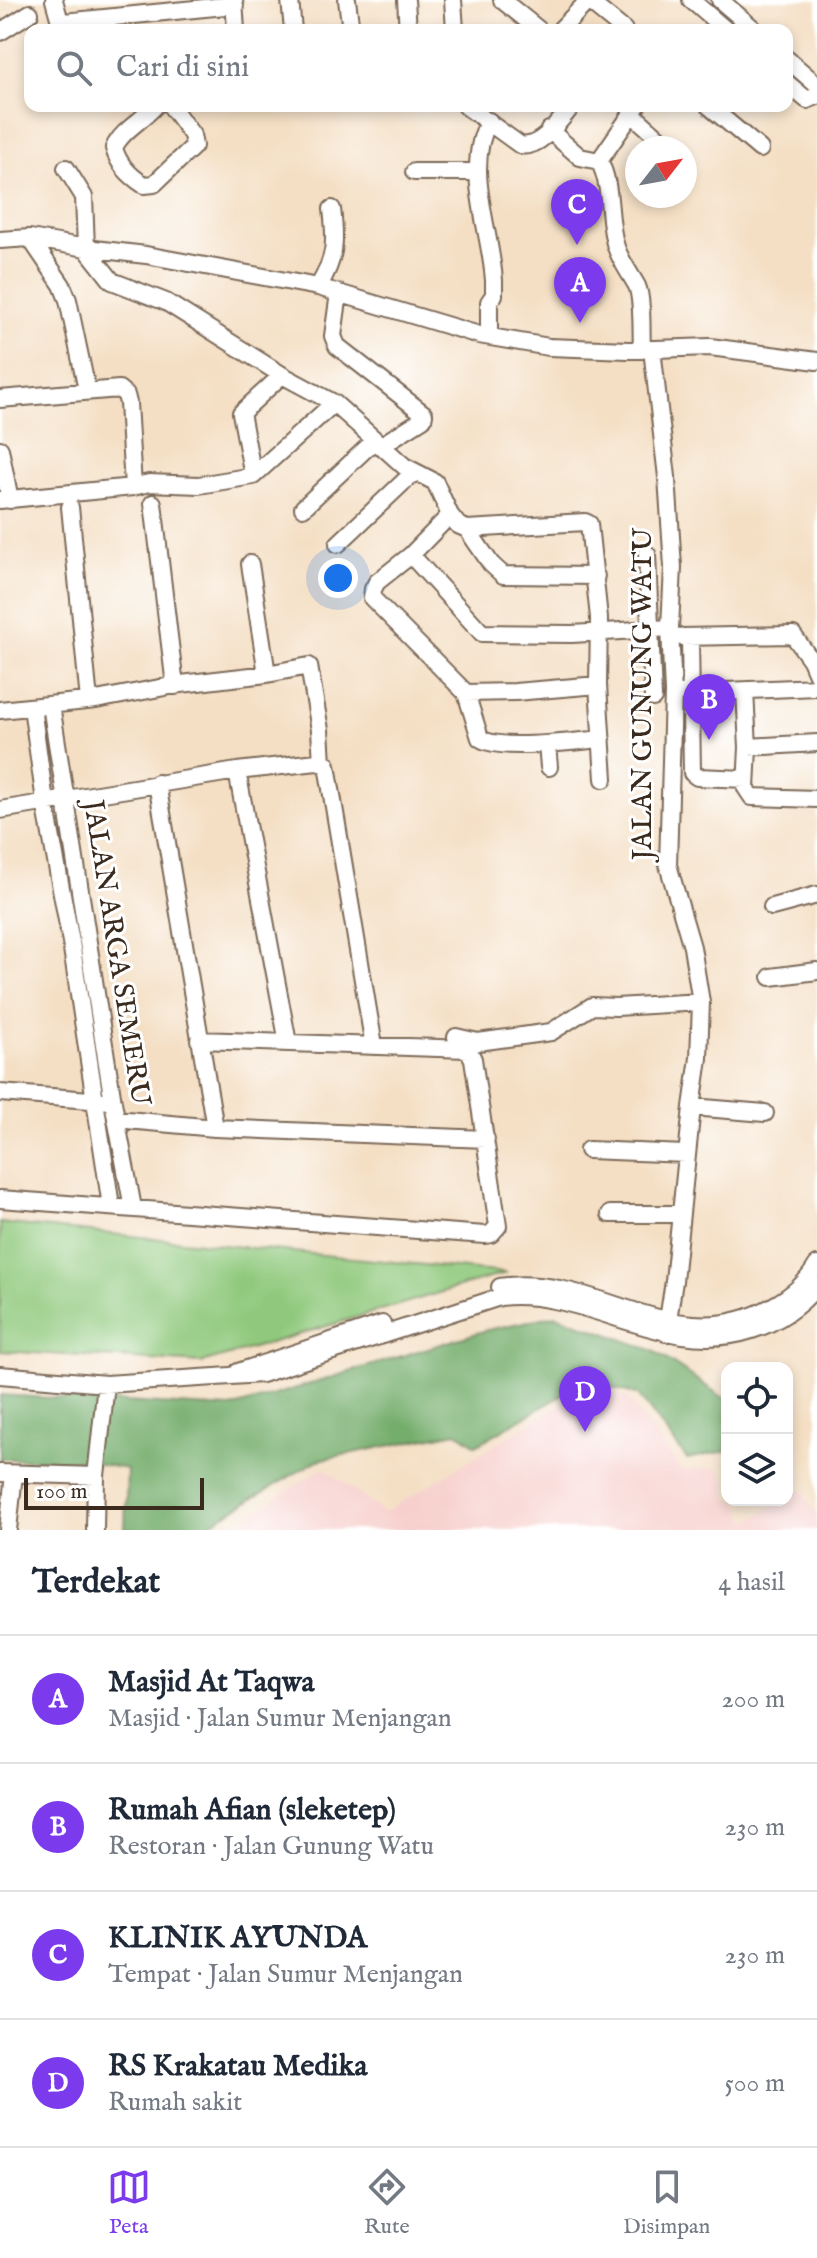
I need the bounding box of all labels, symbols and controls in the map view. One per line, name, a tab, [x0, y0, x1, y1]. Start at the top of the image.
search box	[24, 24, 793, 112]
icon: search	[52, 46, 96, 90]
text: Cari di sini	[116, 49, 249, 87]
north arrow	[625, 136, 697, 208]
pin: C	[551, 179, 603, 245]
pin: A	[554, 257, 606, 323]
street label: JALAN GUNUNG WATU	[626, 527, 661, 863]
your location	[318, 558, 358, 598]
pin: B	[683, 674, 735, 740]
street label: JALAN ARGA SEMERU	[74, 795, 157, 1109]
map controls	[721, 1362, 793, 1506]
button: locate	[721, 1362, 793, 1434]
pin: D	[559, 1366, 611, 1432]
button: layers	[721, 1434, 793, 1506]
scale bar	[24, 1474, 204, 1510]
text: 100 m	[36, 1478, 88, 1506]
text: Terdekat	[32, 1561, 160, 1604]
text: 4 hasil	[718, 1566, 785, 1599]
text: Masjid At Taqwa	[108, 1664, 314, 1702]
text: A	[49, 1683, 67, 1716]
text: 200 m	[721, 1683, 785, 1716]
text: Masjid · Jalan Sumur Menjangan	[108, 1702, 452, 1735]
text: Rumah Afian (sleketep)	[108, 1792, 396, 1830]
text: B	[49, 1811, 67, 1844]
text: 230 m	[725, 1811, 785, 1844]
text: Restoran · Jalan Gunung Watu	[108, 1830, 434, 1863]
text: KLINIK AYUNDA	[108, 1920, 367, 1958]
text: C	[49, 1939, 67, 1972]
text: 230 m	[725, 1939, 785, 1972]
text: Tempat · Jalan Sumur Menjangan	[108, 1958, 463, 1991]
text: RS Krakatau Medika	[108, 2048, 367, 2086]
text: D	[48, 2067, 68, 2100]
text: 500 m	[724, 2067, 785, 2100]
text: Rumah sakit	[108, 2086, 242, 2119]
tab: Peta	[107, 2165, 151, 2241]
tab: Rute	[364, 2165, 410, 2241]
tab: Disimpan	[623, 2165, 710, 2241]

